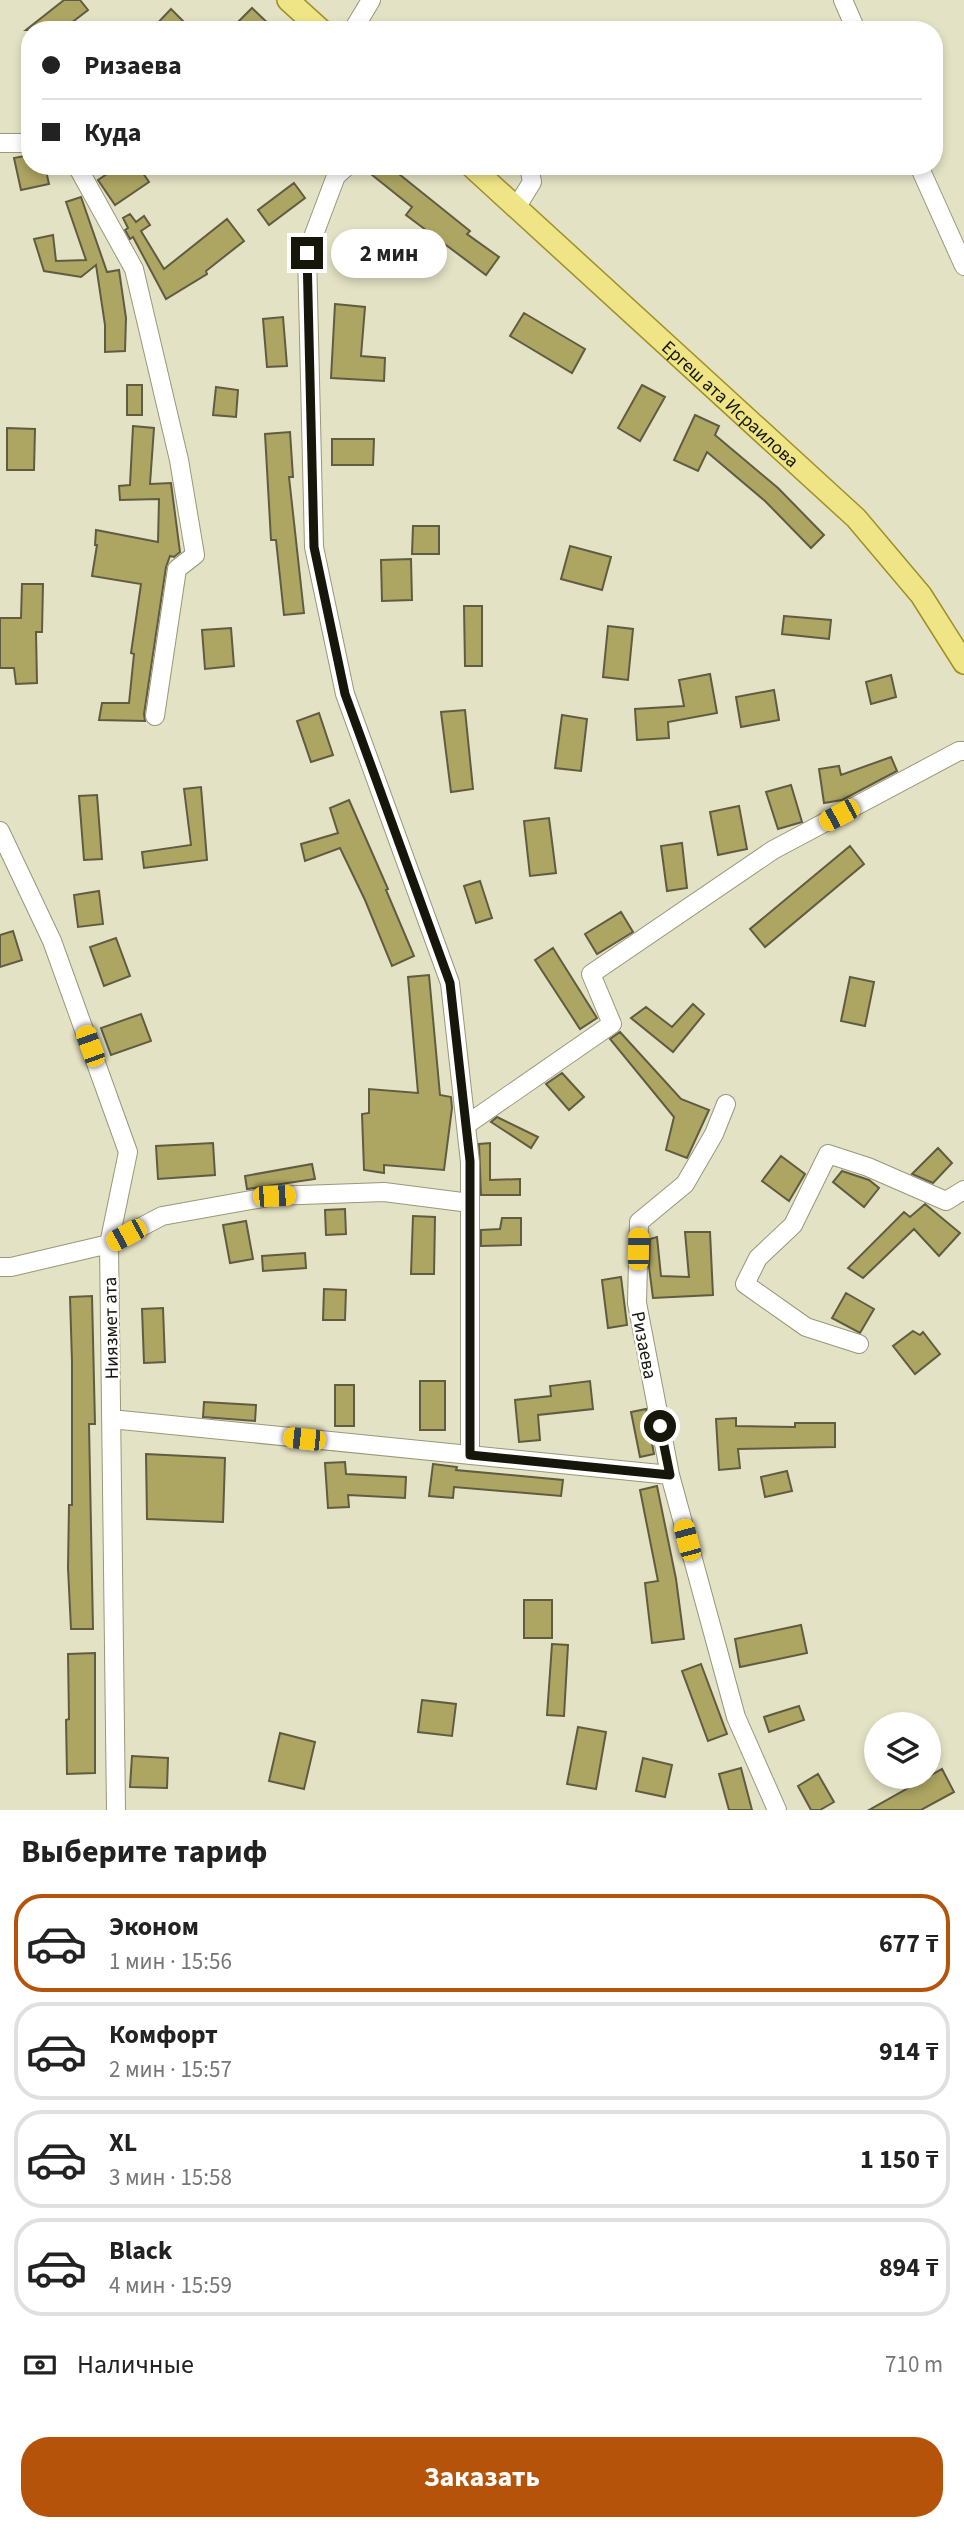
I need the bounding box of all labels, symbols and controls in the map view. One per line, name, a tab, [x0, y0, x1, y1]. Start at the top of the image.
text: Ризаева	[84, 47, 182, 84]
text: Куда	[84, 114, 142, 151]
callout: 2 мин	[332, 229, 447, 278]
route end	[291, 237, 323, 269]
text: 2 мин	[360, 237, 418, 270]
street label: Ергеш ата Исраилова	[655, 335, 804, 474]
car	[816, 796, 863, 834]
car	[73, 1023, 108, 1069]
car	[253, 1185, 296, 1207]
car	[103, 1216, 150, 1254]
car	[628, 1228, 649, 1270]
street label: Ниязмет ата	[97, 1276, 126, 1380]
street label: Ризаева	[624, 1309, 663, 1381]
route start	[644, 1410, 676, 1442]
car	[283, 1426, 326, 1452]
car	[672, 1517, 703, 1563]
map controls	[864, 1712, 941, 1789]
button: layers	[864, 1712, 941, 1789]
text: Выберите тариф	[21, 1829, 268, 1875]
text: Эконом	[109, 1908, 199, 1945]
icon: car	[25, 1912, 88, 1975]
text: 677 ₸	[879, 1925, 939, 1962]
text: 1 мин · 15:56	[109, 1945, 232, 1978]
text: Комфорт	[109, 2016, 218, 2053]
icon: car	[25, 2020, 88, 2083]
text: 914 ₸	[879, 2033, 939, 2070]
text: 2 мин · 15:57	[109, 2053, 232, 2086]
text: XL	[109, 2124, 137, 2161]
icon: car	[25, 2128, 88, 2191]
text: 1 150 ₸	[860, 2141, 939, 2178]
text: 3 мин · 15:58	[109, 2161, 232, 2194]
text: Black	[109, 2232, 172, 2269]
icon: car	[25, 2236, 88, 2299]
text: 894 ₸	[879, 2249, 939, 2286]
text: 4 мин · 15:59	[109, 2269, 232, 2302]
icon: cash	[21, 2346, 59, 2384]
text: Наличные	[77, 2346, 194, 2383]
text: 710 m	[885, 2348, 943, 2381]
button: Заказать	[21, 2437, 943, 2517]

